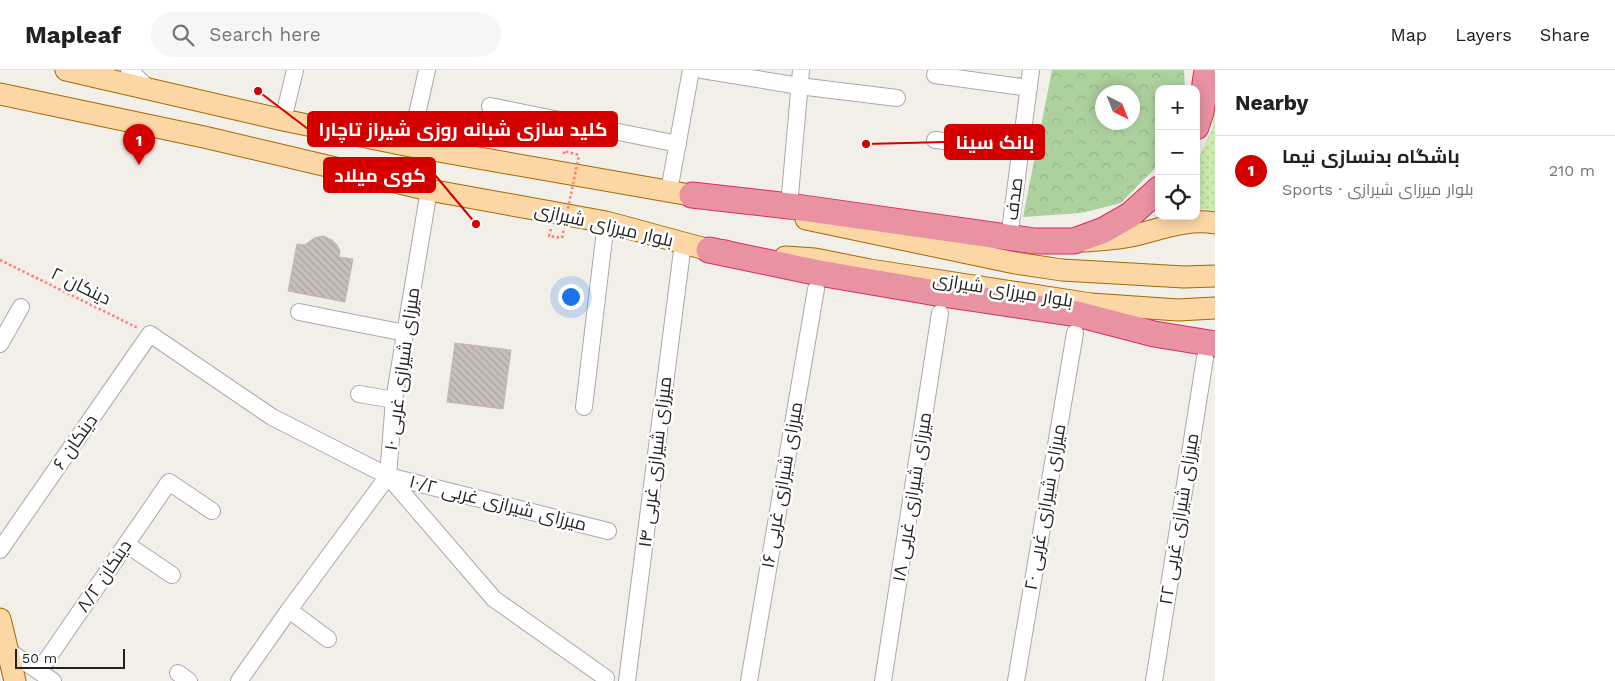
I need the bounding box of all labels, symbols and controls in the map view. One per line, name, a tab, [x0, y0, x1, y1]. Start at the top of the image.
search box	[151, 12, 501, 57]
text: Mapleaf	[25, 21, 121, 49]
icon: search	[169, 21, 197, 49]
text: Search here	[209, 23, 321, 46]
text: Map	[1390, 24, 1427, 45]
text: Layers	[1455, 24, 1512, 45]
text: Share	[1540, 24, 1590, 45]
north arrow	[1095, 85, 1140, 130]
map controls	[1155, 85, 1200, 220]
button: +	[1155, 85, 1200, 130]
text: Nearby	[1235, 90, 1308, 115]
callout: کلید سازی شبانه روزی شیراز تاچارا	[308, 112, 617, 146]
text: کلید سازی شبانه روزی شیراز تاچارا	[319, 118, 607, 143]
pin: 1	[123, 124, 155, 165]
callout: بانک سینا	[945, 125, 1044, 159]
button: −	[1155, 130, 1200, 175]
text: بانک سینا	[956, 131, 1034, 154]
text: باشگاه بدنسازی نیما	[1282, 145, 1460, 168]
callout: کوی میلاد	[324, 158, 435, 192]
text: 1	[1248, 161, 1254, 180]
text: 210 m	[1549, 161, 1595, 180]
text: کوی میلاد	[334, 164, 426, 187]
button: locate	[1155, 175, 1200, 220]
street label: صدف	[1000, 176, 1027, 222]
text: Sports · بلوار میرزای شیرازی	[1282, 180, 1474, 199]
street label: بلوار میرزای شیرازی	[532, 198, 676, 252]
street label: دینکان ۲	[48, 262, 114, 310]
street label: بلوار میرزای شیرازی	[931, 268, 1075, 312]
your location	[558, 284, 584, 310]
street label: ۱۰ میرزای شیرازی غربی	[380, 286, 424, 452]
street label: ۱۴ میرزای شیرازی غربی	[634, 375, 676, 549]
street label: ۱۶ میرزای شیرازی غربی	[757, 400, 807, 570]
street label: دینکان ۶	[48, 410, 102, 474]
street label: ۱۸ میرزای شیرازی غربی	[888, 411, 936, 583]
street label: ۲۰ میرزای شیرازی غربی	[1020, 422, 1070, 592]
street label: ۲۲ میرزای شیرازی غربی	[1155, 432, 1203, 606]
street label: ۱۰/۲ میرزای شیرازی غربی	[407, 470, 589, 536]
street label: دینکان ۸/۲	[72, 536, 136, 616]
scale bar	[15, 646, 125, 669]
text: 50 m	[22, 650, 57, 666]

